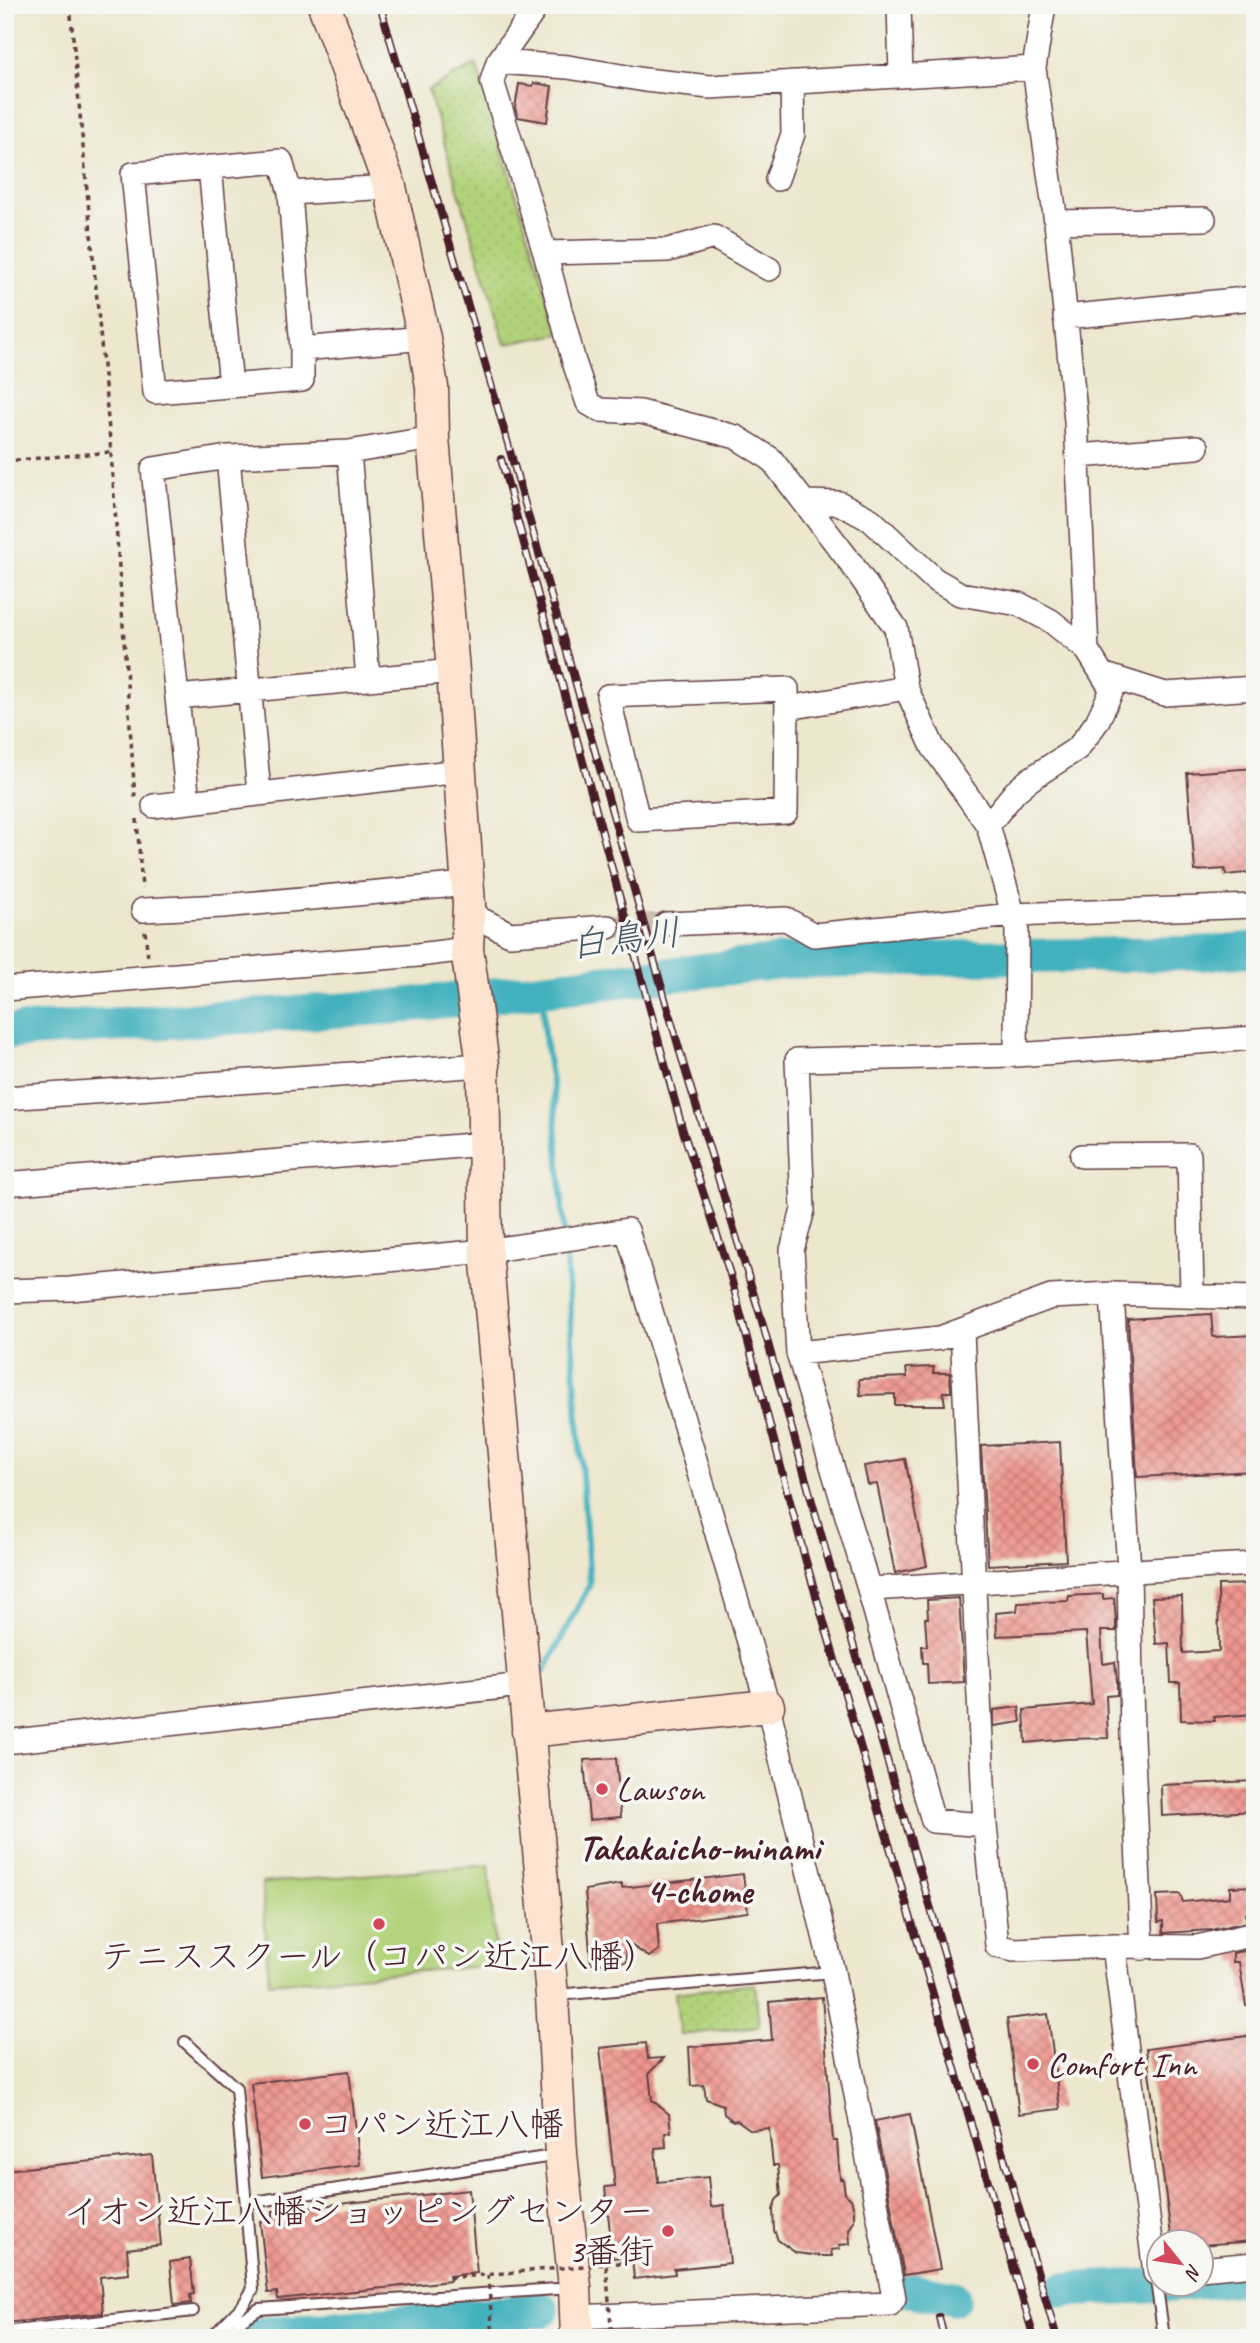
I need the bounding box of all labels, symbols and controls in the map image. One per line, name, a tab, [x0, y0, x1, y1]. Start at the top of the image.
water label: 白鳥川	[567, 908, 683, 968]
place label: Lawson	[616, 1767, 706, 1812]
marker: Lawson	[594, 1781, 610, 1797]
district label: Takakaicho-minami 4-chome	[578, 1824, 825, 1914]
marker: テニススクール（コパン近江八幡）	[371, 1916, 387, 1932]
place label: テニススクール（コパン近江八幡）	[100, 1934, 658, 1979]
place label: Comfort Inn	[1047, 2042, 1198, 2087]
marker: Comfort Inn	[1025, 2056, 1041, 2072]
place label: コパン近江八幡	[319, 2102, 564, 2147]
marker: コパン近江八幡	[297, 2116, 313, 2132]
place label: イオン近江八幡ショッピングセンター 3番街	[63, 2189, 654, 2274]
marker: イオン近江八幡ショッピングセンター 3番街	[660, 2223, 676, 2239]
north arrow	[1144, 2228, 1214, 2298]
text: N	[1179, 2260, 1207, 2285]

